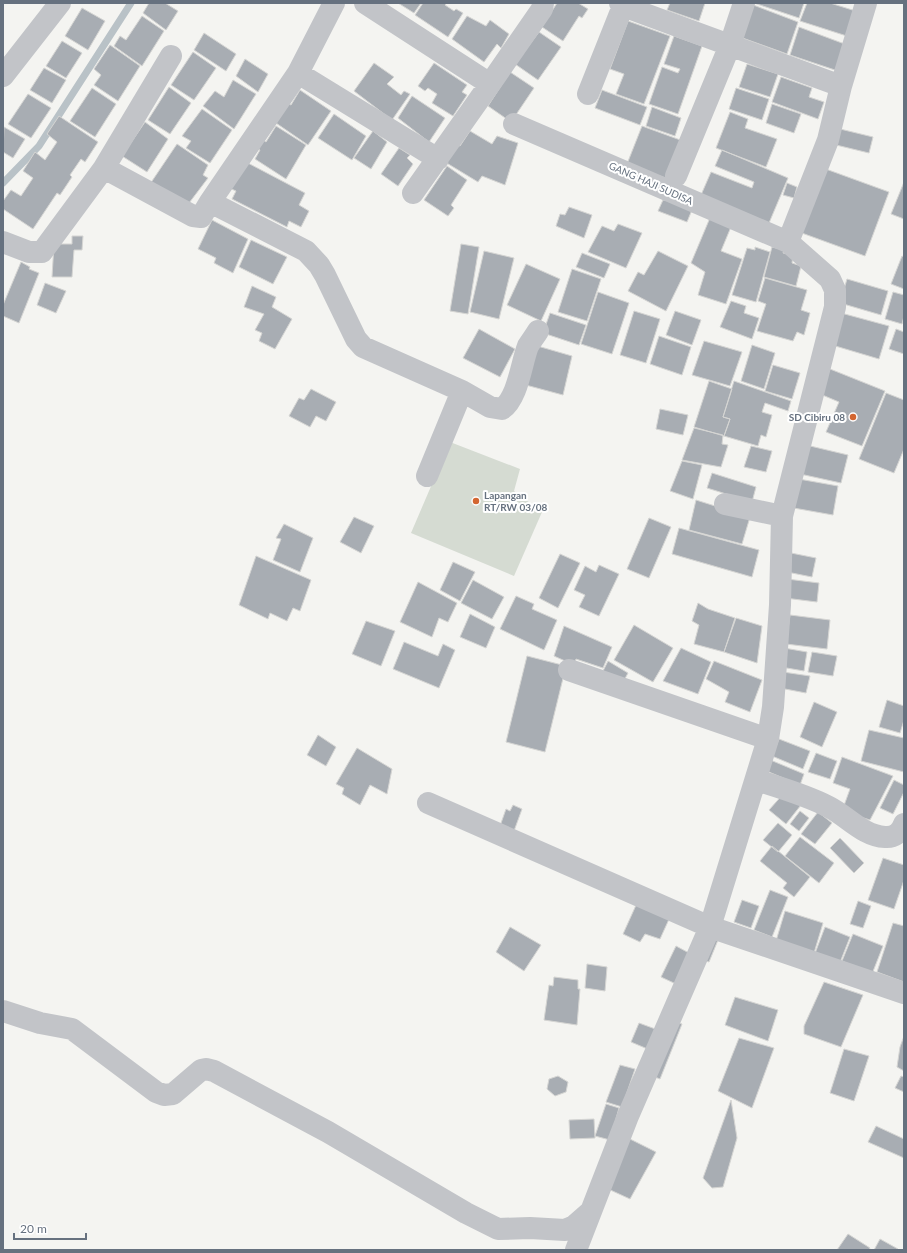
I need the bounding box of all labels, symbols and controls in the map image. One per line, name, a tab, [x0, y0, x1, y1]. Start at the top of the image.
street label: GANG HAJI SUDISA	[607, 159, 695, 207]
place label: SD Cibiru 08	[789, 411, 845, 423]
marker: SD Cibiru 08	[848, 412, 858, 422]
place label: Lapangan RT/RW 03/08	[484, 489, 547, 513]
marker: Lapangan RT/RW 03/08	[471, 496, 481, 506]
scale bar	[14, 1215, 86, 1241]
text: 20 m	[20, 1221, 47, 1236]

